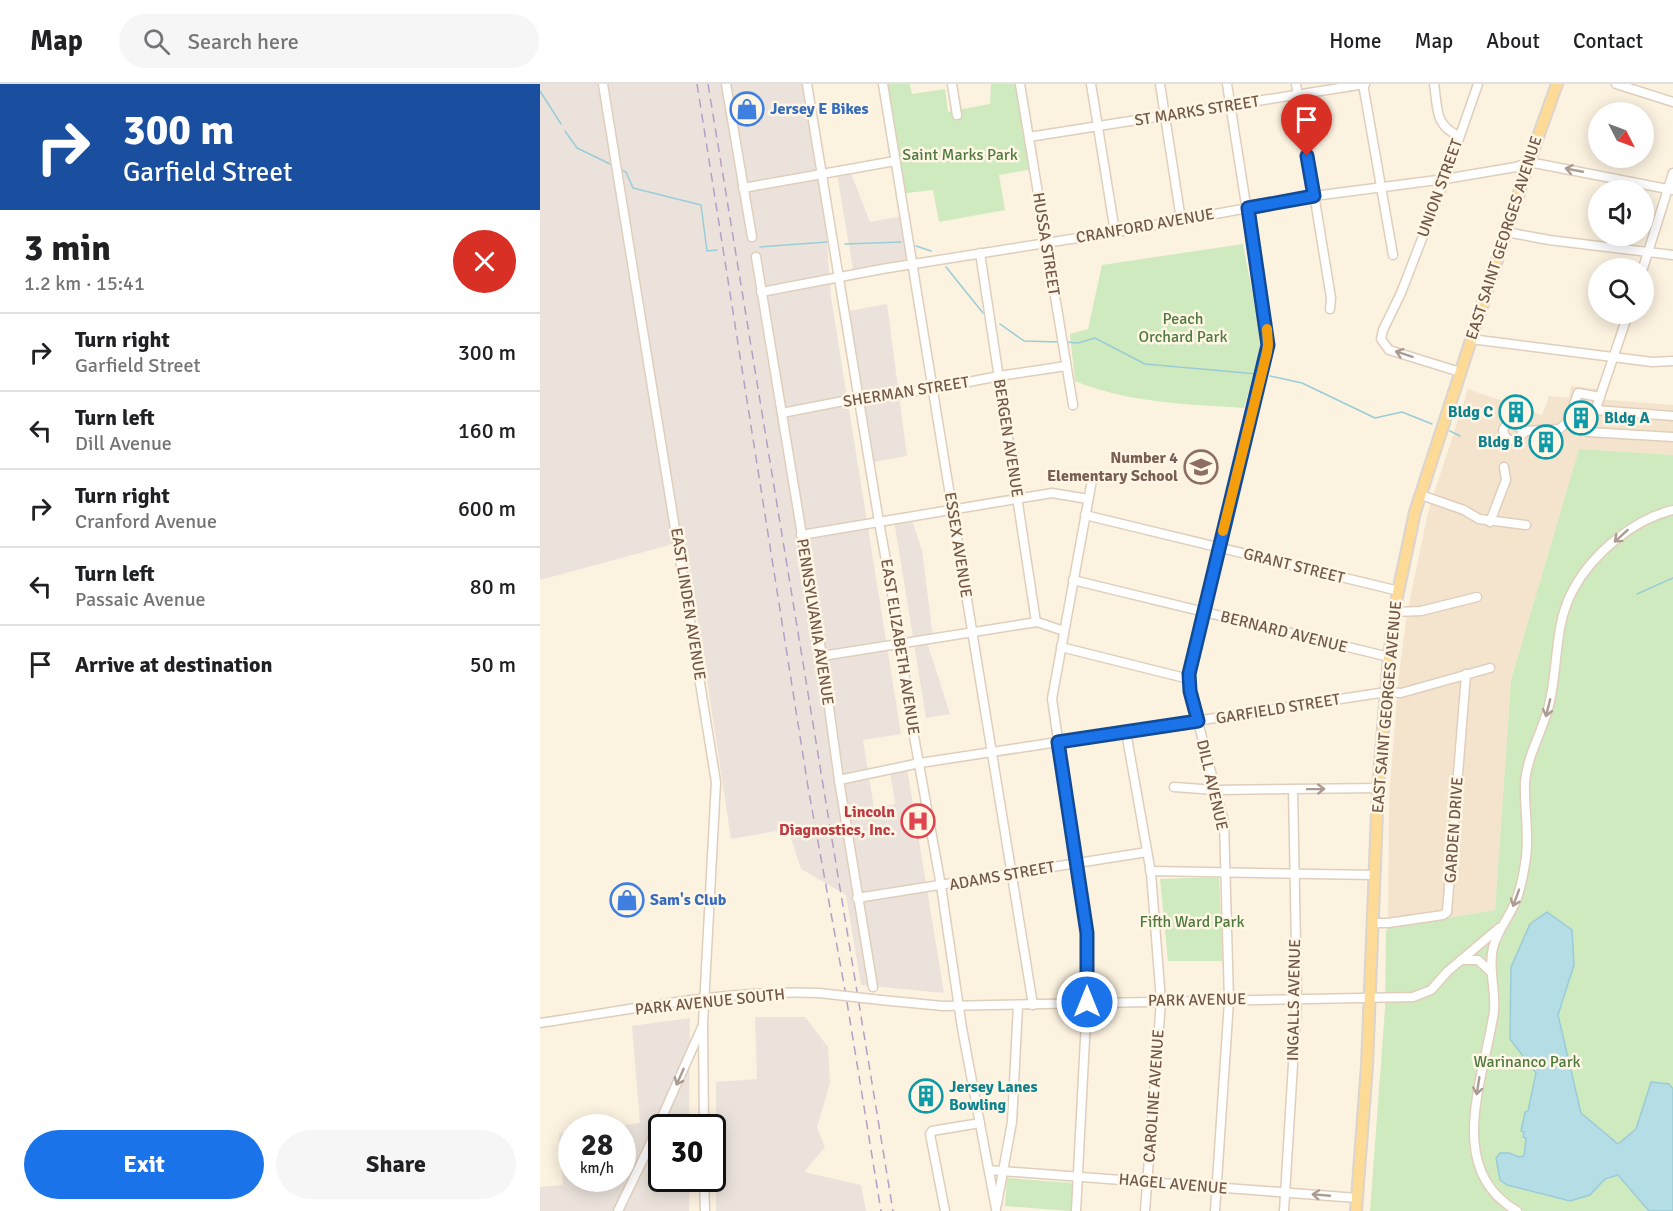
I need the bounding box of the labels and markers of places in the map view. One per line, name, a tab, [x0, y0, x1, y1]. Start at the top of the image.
shop icon: Jersey E Bikes	[729, 91, 765, 127]
pin	[1281, 94, 1332, 156]
place label: Jersey E Bikes	[770, 99, 869, 119]
building icon: Bldg C	[1498, 394, 1534, 430]
building icon: Bldg A	[1563, 400, 1599, 436]
place label: Bldg C	[1448, 402, 1493, 422]
place label: Bldg A	[1604, 408, 1650, 428]
building icon: Bldg B	[1528, 424, 1564, 460]
place label: Bldg B	[1478, 432, 1523, 452]
place label: Number 4 Elementary School	[1047, 448, 1178, 486]
school or university icon: Number 4 Elementary School	[1183, 449, 1219, 485]
place label: Lincoln Diagnostics, Inc.	[779, 802, 895, 840]
hospital icon: Lincoln Diagnostics, Inc.	[900, 803, 936, 839]
shop icon: Sam's Club	[609, 882, 645, 918]
place label: Sam's Club	[650, 890, 727, 910]
place label: Jersey Lanes Bowling	[949, 1077, 1038, 1115]
building icon: Jersey Lanes Bowling	[908, 1078, 944, 1114]

